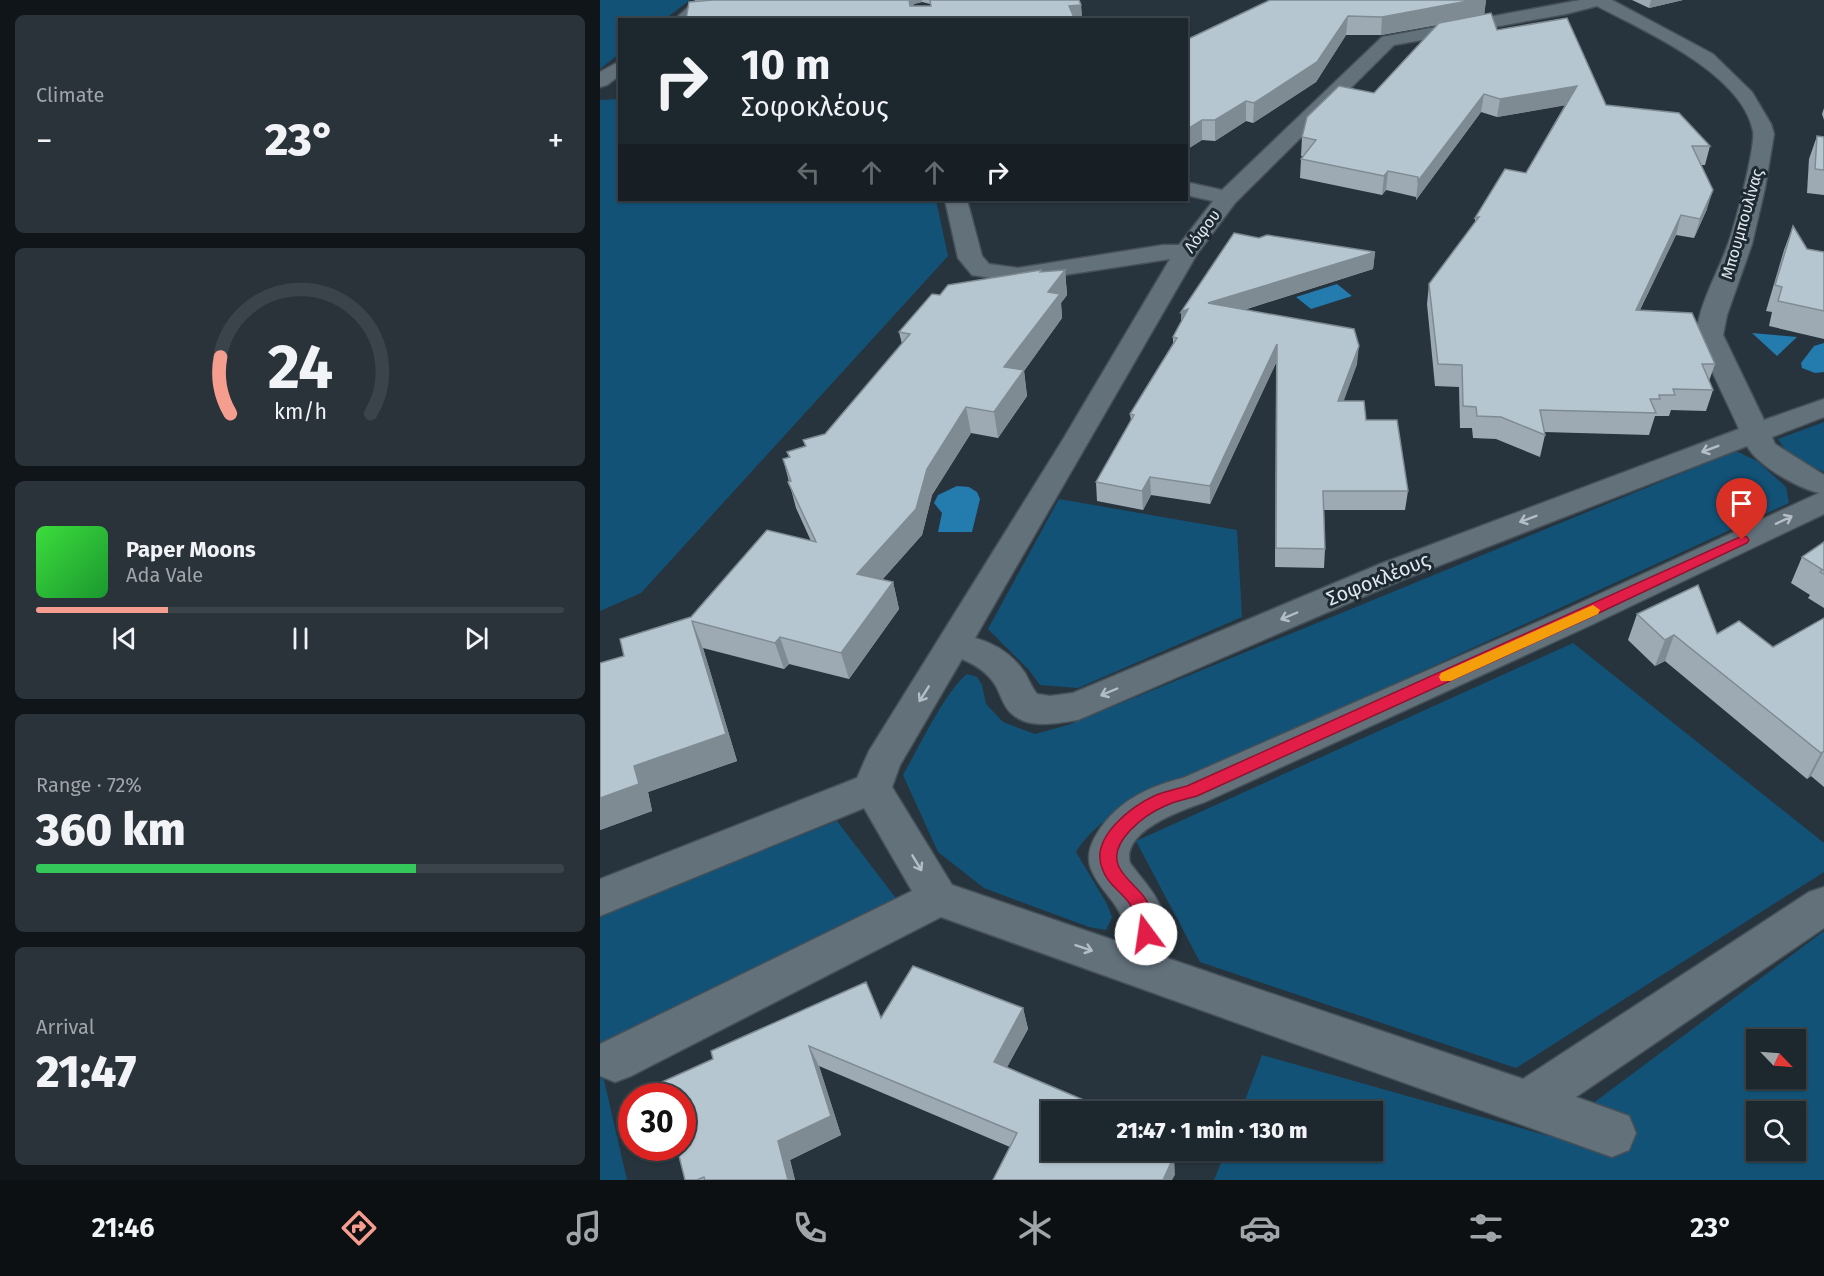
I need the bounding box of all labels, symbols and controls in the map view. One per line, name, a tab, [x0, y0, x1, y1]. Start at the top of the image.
text: 10 m	[741, 40, 831, 90]
icon: right	[642, 42, 720, 120]
text: Climate	[36, 83, 104, 107]
text: Σοφοκλέους	[741, 91, 889, 123]
text: 23°	[265, 113, 335, 167]
text: −	[36, 121, 53, 161]
text: +	[548, 121, 564, 161]
icon: left	[792, 156, 825, 189]
icon: ahead	[855, 156, 888, 189]
icon: ahead	[918, 156, 951, 189]
icon: right	[981, 156, 1014, 189]
street label: Μπουμπουλίνας	[1717, 166, 1767, 281]
street label: Λόφου	[1180, 206, 1224, 256]
text: 24	[267, 330, 333, 405]
text: km/h	[273, 399, 327, 425]
one-way arrow	[1701, 444, 1720, 455]
pin	[1716, 478, 1767, 540]
icon: arrive	[1725, 487, 1758, 520]
one-way arrow	[1519, 514, 1538, 525]
one-way arrow	[1775, 514, 1793, 526]
text: Paper Moons	[126, 536, 256, 563]
street label: Σοφοκλέους	[1323, 547, 1433, 611]
text: Ada Vale	[126, 563, 203, 587]
one-way arrow	[1280, 611, 1298, 622]
icon: previous	[108, 622, 141, 655]
icon: pause	[284, 622, 317, 655]
icon: next	[460, 622, 493, 655]
one-way arrow	[917, 685, 929, 702]
one-way arrow	[1101, 687, 1119, 698]
text: Range · 72%	[36, 773, 142, 797]
text: 360 km	[36, 803, 186, 857]
one-way arrow	[911, 854, 923, 871]
position arrow	[1114, 902, 1178, 966]
one-way arrow	[1074, 943, 1092, 954]
text: Arrival	[36, 1015, 95, 1039]
north arrow	[1746, 1029, 1806, 1089]
map controls	[1746, 1029, 1806, 1161]
text: 21:47	[36, 1045, 136, 1099]
speed limit sign: 30	[618, 1083, 696, 1161]
button: search	[1746, 1101, 1806, 1161]
text: 21:47 · 1 min · 130 m	[1116, 1117, 1308, 1144]
icon: directions	[338, 1207, 380, 1249]
icon: music	[563, 1207, 605, 1249]
icon: phone	[789, 1207, 831, 1249]
icon: climate	[1014, 1207, 1056, 1249]
icon: car	[1239, 1207, 1281, 1249]
icon: filters	[1465, 1207, 1507, 1249]
text: 21:46	[92, 1212, 154, 1244]
text: 23°	[1690, 1212, 1732, 1244]

